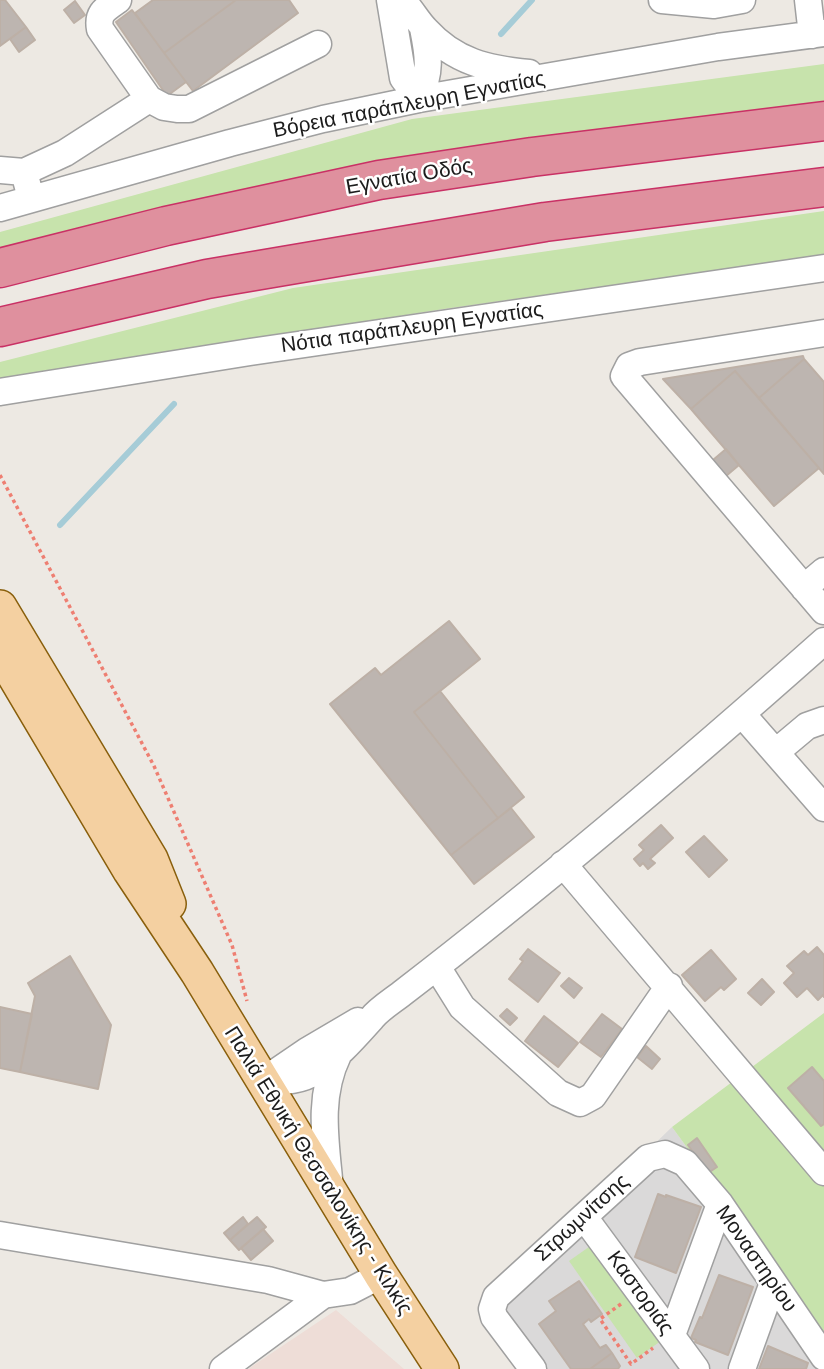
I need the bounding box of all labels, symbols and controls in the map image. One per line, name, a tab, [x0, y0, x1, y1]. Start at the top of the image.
street label: Βόρεια παράπλευρη Εγνατίας	[271, 66, 547, 144]
street label: Εγνατία Οδός	[344, 154, 474, 200]
street label: Νότια παράπλευρη Εγνατίας	[279, 297, 545, 359]
street label: Παλιά Εθνική Θεσσαλονίκης - Κιλκίς	[219, 1022, 417, 1320]
street label: Στρωμνίτσης	[530, 1169, 634, 1267]
street label: Μοναστηρίου	[710, 1201, 802, 1317]
street label: Καστοριάς	[601, 1246, 679, 1340]

